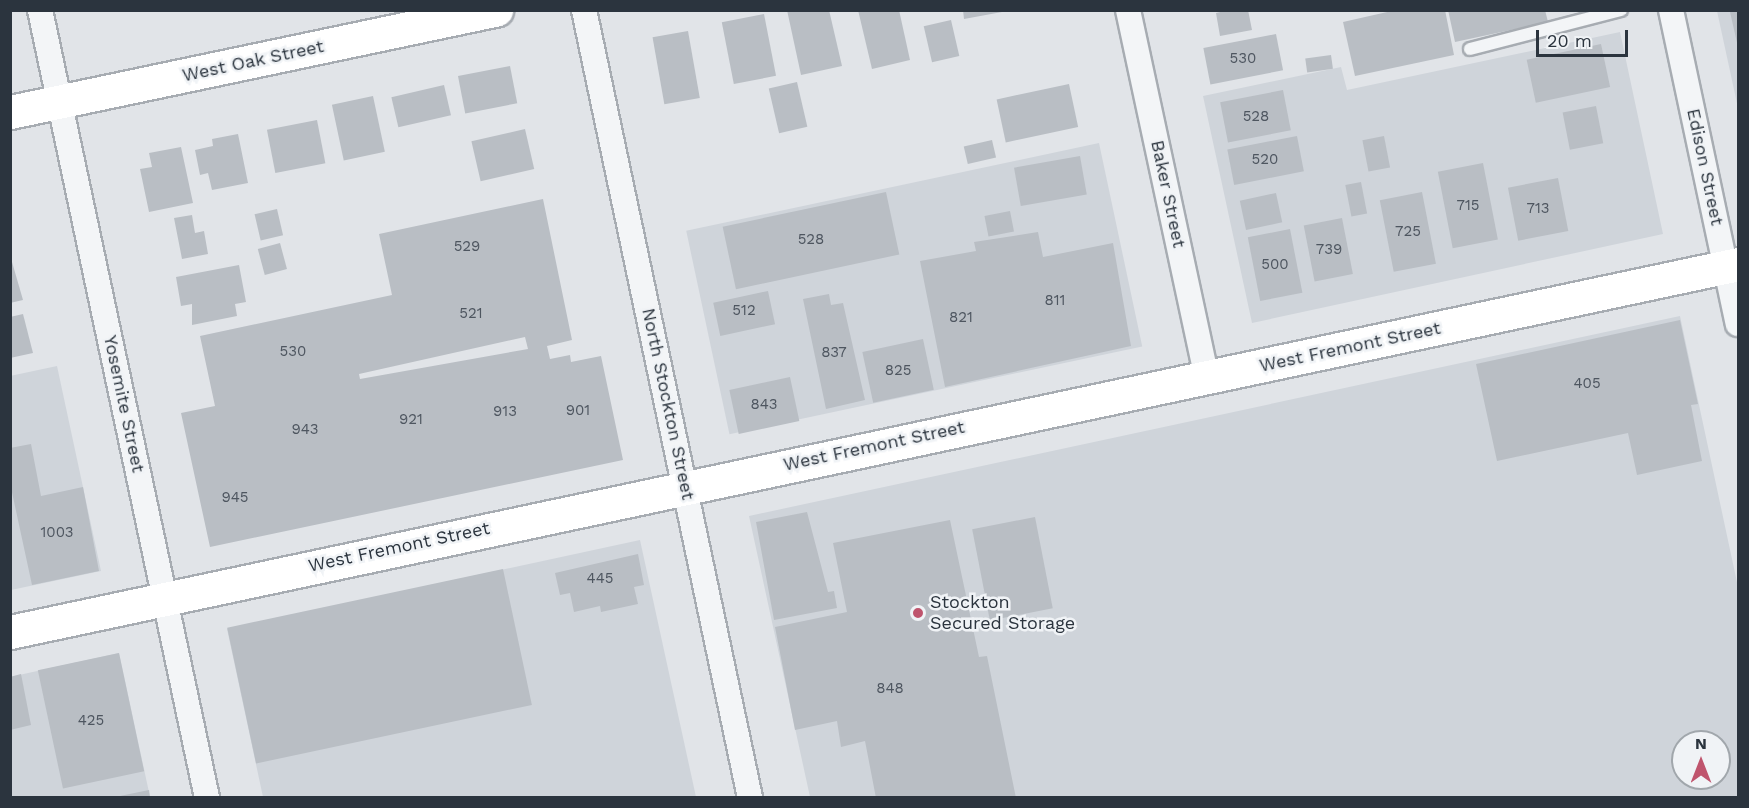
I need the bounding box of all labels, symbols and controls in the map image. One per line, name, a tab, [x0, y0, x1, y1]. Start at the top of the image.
scale bar	[1539, 18, 1630, 56]
text: 20 m	[1547, 30, 1592, 51]
street label: West Oak Street	[180, 35, 326, 87]
house number: 530	[1230, 50, 1256, 68]
street label: Edison Street	[1682, 107, 1728, 227]
house number: 528	[1243, 108, 1269, 126]
street label: Baker Street	[1146, 138, 1190, 250]
house number: 520	[1252, 151, 1278, 169]
house number: 715	[1457, 197, 1479, 215]
house number: 713	[1526, 200, 1550, 218]
house number: 725	[1395, 223, 1421, 241]
house number: 528	[798, 231, 824, 249]
house number: 529	[454, 238, 480, 256]
house number: 739	[1316, 241, 1342, 259]
house number: 500	[1261, 256, 1289, 274]
house number: 811	[1045, 292, 1065, 310]
house number: 512	[732, 302, 756, 320]
house number: 521	[459, 305, 483, 323]
street label: North Stockton Street	[637, 306, 699, 502]
house number: 821	[949, 309, 973, 327]
street label: West Fremont Street	[1257, 317, 1443, 377]
street label: Yosemite Street	[99, 333, 149, 475]
house number: 530	[280, 343, 306, 361]
house number: 837	[821, 344, 847, 362]
house number: 825	[885, 362, 911, 380]
house number: 405	[1573, 375, 1601, 393]
house number: 843	[750, 396, 778, 414]
house number: 901	[566, 402, 590, 420]
house number: 913	[493, 403, 517, 421]
house number: 921	[399, 411, 423, 429]
street label: West Fremont Street	[781, 416, 967, 476]
house number: 943	[291, 421, 319, 439]
house number: 945	[221, 489, 249, 507]
street label: West Fremont Street	[306, 517, 492, 577]
house number: 1003	[41, 524, 73, 542]
house number: 445	[586, 570, 614, 588]
place label: Stockton Secured Storage	[930, 592, 1075, 634]
marker: Stockton Secured Storage	[911, 606, 925, 620]
house number: 848	[876, 680, 904, 698]
house number: 425	[78, 712, 104, 730]
north arrow	[1671, 730, 1731, 790]
text: N	[1695, 734, 1707, 753]

